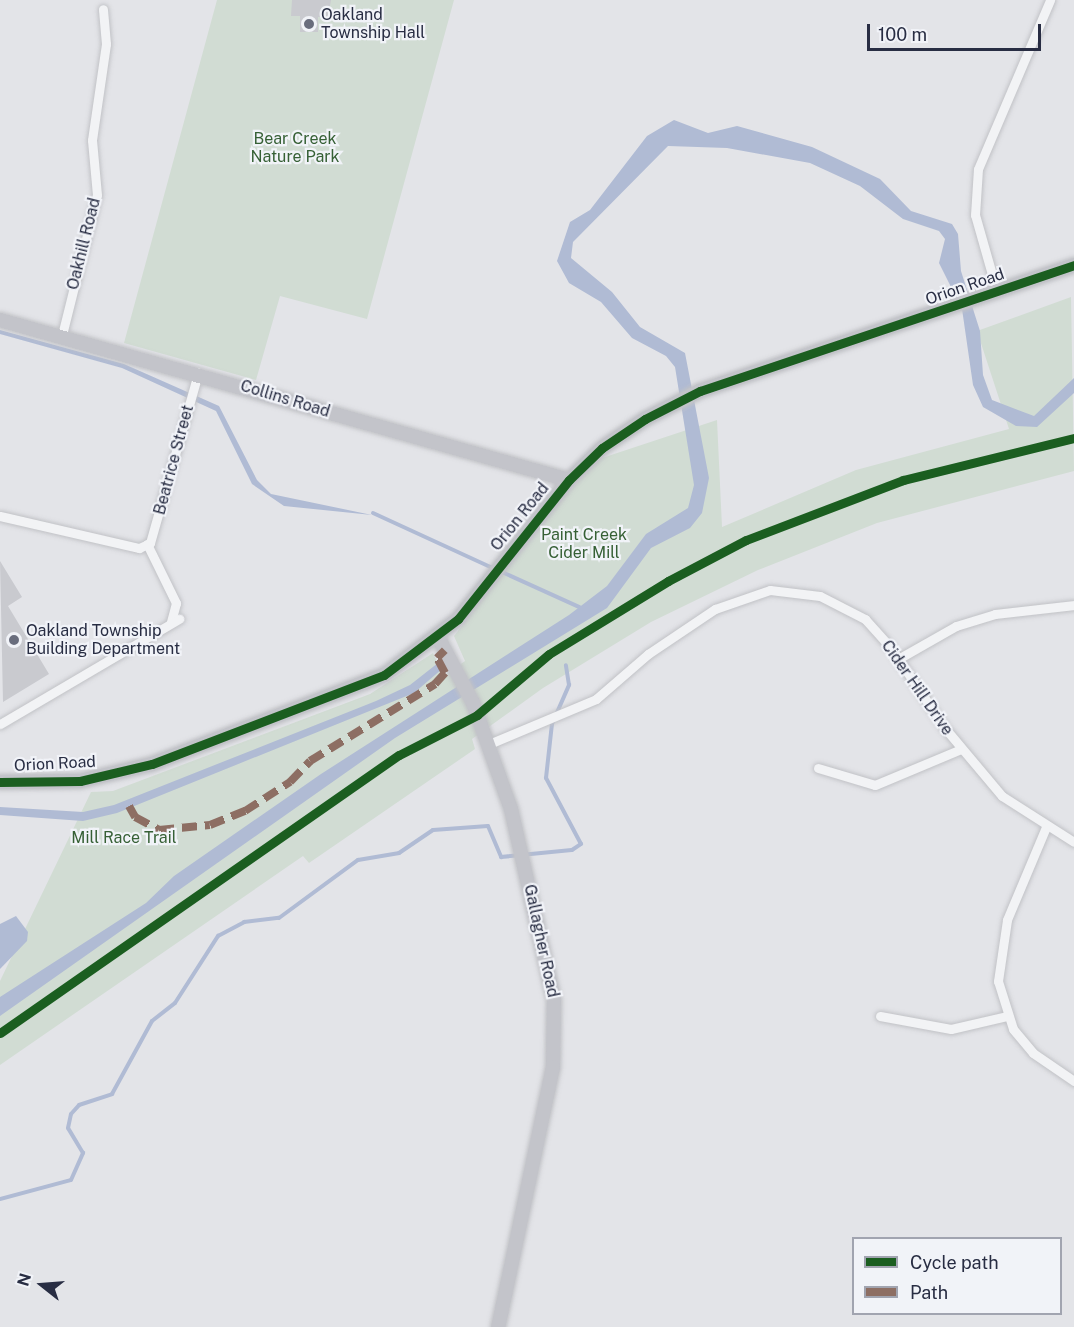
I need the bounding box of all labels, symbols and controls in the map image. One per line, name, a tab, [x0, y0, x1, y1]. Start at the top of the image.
place label: Oakland Township Hall	[321, 5, 425, 43]
scale bar	[870, 12, 1044, 50]
marker: Oakland Township Hall	[302, 17, 316, 31]
text: 100 m	[878, 24, 927, 45]
park label: Bear Creek Nature Park	[250, 129, 340, 167]
street label: Oakhill Road	[63, 196, 105, 292]
street label: Orion Road	[923, 265, 1007, 309]
street label: Collins Road	[238, 376, 332, 422]
street label: Beatrice Street	[150, 403, 198, 517]
street label: Orion Road	[487, 479, 553, 555]
park label: Paint Creek Cider Mill	[541, 525, 627, 563]
place label: Oakland Township Building Department	[26, 621, 180, 659]
marker: Oakland Township Building Department	[7, 633, 21, 647]
street label: Cider Hill Drive	[877, 637, 957, 739]
street label: Orion Road	[14, 752, 96, 776]
park label: Mill Race Trail	[71, 828, 177, 848]
street label: Gallagher Road	[520, 883, 562, 999]
legend	[852, 1237, 1062, 1315]
text: Cycle path	[910, 1252, 999, 1273]
north arrow	[12, 1255, 72, 1315]
text: N	[13, 1271, 35, 1288]
text: Path	[910, 1282, 948, 1303]

